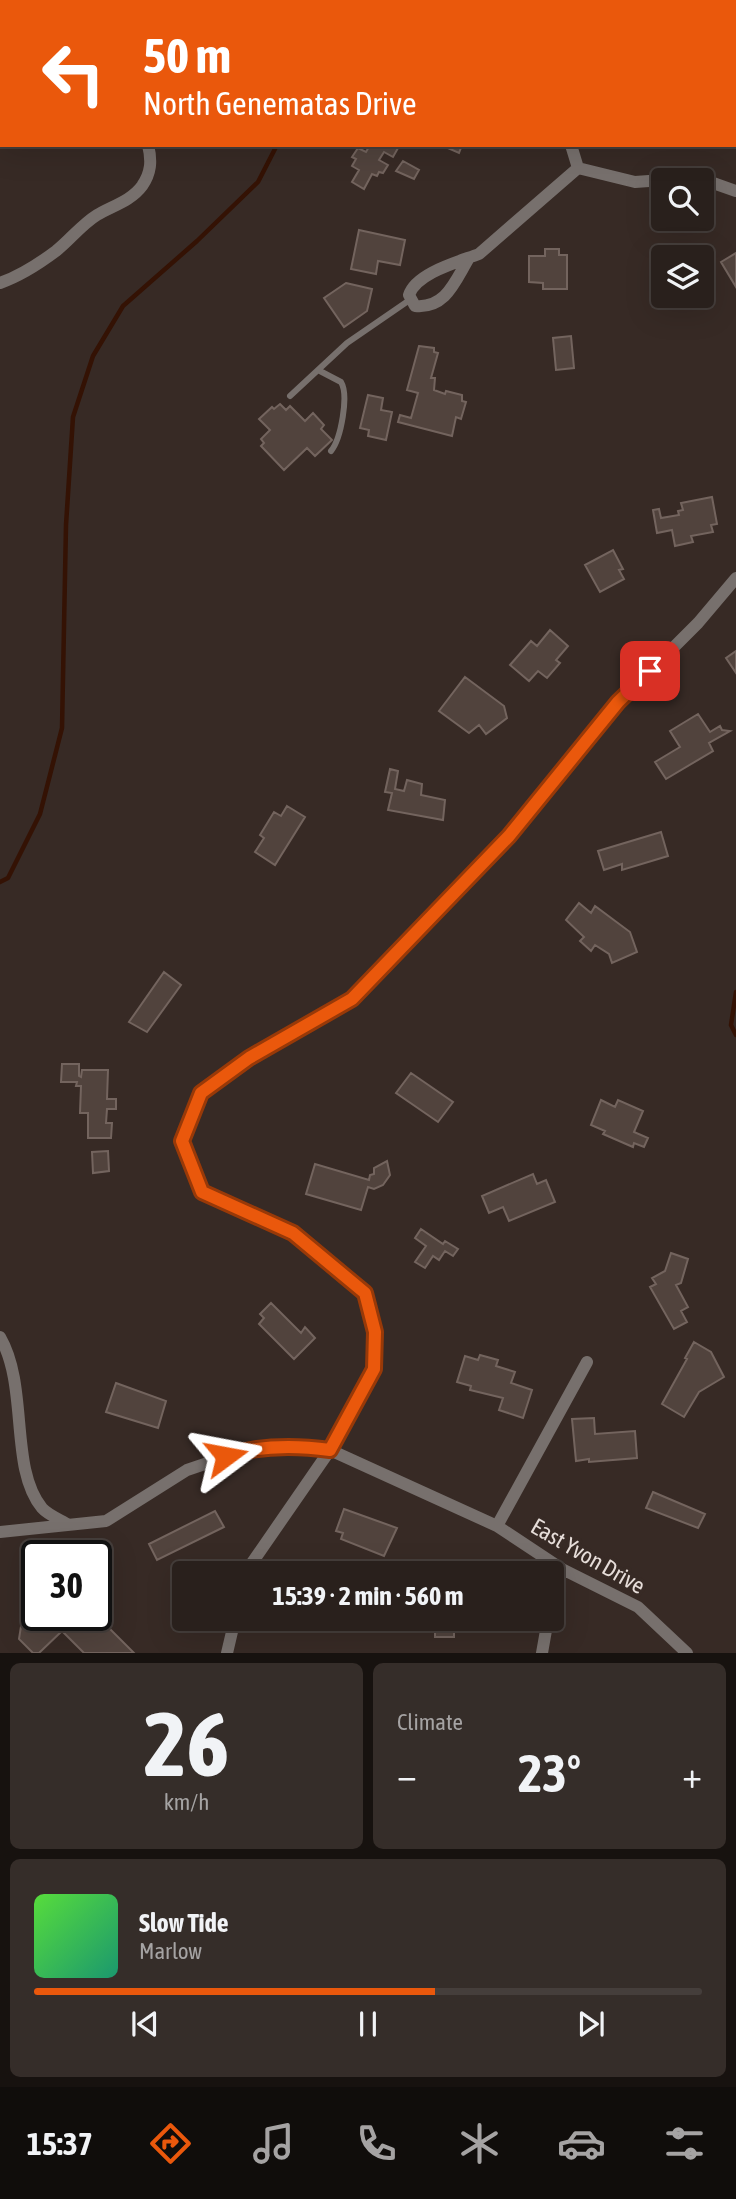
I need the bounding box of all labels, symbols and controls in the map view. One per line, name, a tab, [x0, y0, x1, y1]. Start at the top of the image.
text: 50 m	[143, 27, 231, 83]
icon: left	[28, 28, 119, 119]
text: North Genematas Drive	[143, 85, 417, 122]
map controls	[651, 168, 714, 308]
button: search	[651, 168, 714, 231]
button: layers	[651, 245, 714, 308]
pin	[620, 641, 680, 701]
icon: arrive	[631, 652, 669, 690]
position arrow	[189, 1419, 263, 1493]
street label: East Yvon Drive	[527, 1513, 649, 1599]
speed limit sign: 30	[21, 1540, 112, 1631]
text: 15:39 · 2 min · 560 m	[273, 1581, 463, 1611]
text: 26	[144, 1691, 229, 1795]
text: Climate	[397, 1709, 463, 1735]
text: 23°	[518, 1743, 581, 1803]
text: −	[397, 1753, 417, 1796]
text: +	[682, 1753, 702, 1796]
text: km/h	[164, 1789, 209, 1815]
text: Slow Tide	[139, 1908, 229, 1938]
text: Marlow	[139, 1938, 202, 1964]
icon: previous	[126, 2005, 164, 2043]
icon: pause	[349, 2005, 387, 2043]
icon: next	[572, 2005, 610, 2043]
icon: directions	[146, 2119, 195, 2168]
icon: music	[249, 2119, 298, 2168]
icon: phone	[352, 2119, 401, 2168]
icon: climate	[455, 2119, 504, 2168]
icon: car	[557, 2119, 606, 2168]
icon: filters	[660, 2119, 709, 2168]
text: 15:37	[27, 2125, 93, 2162]

